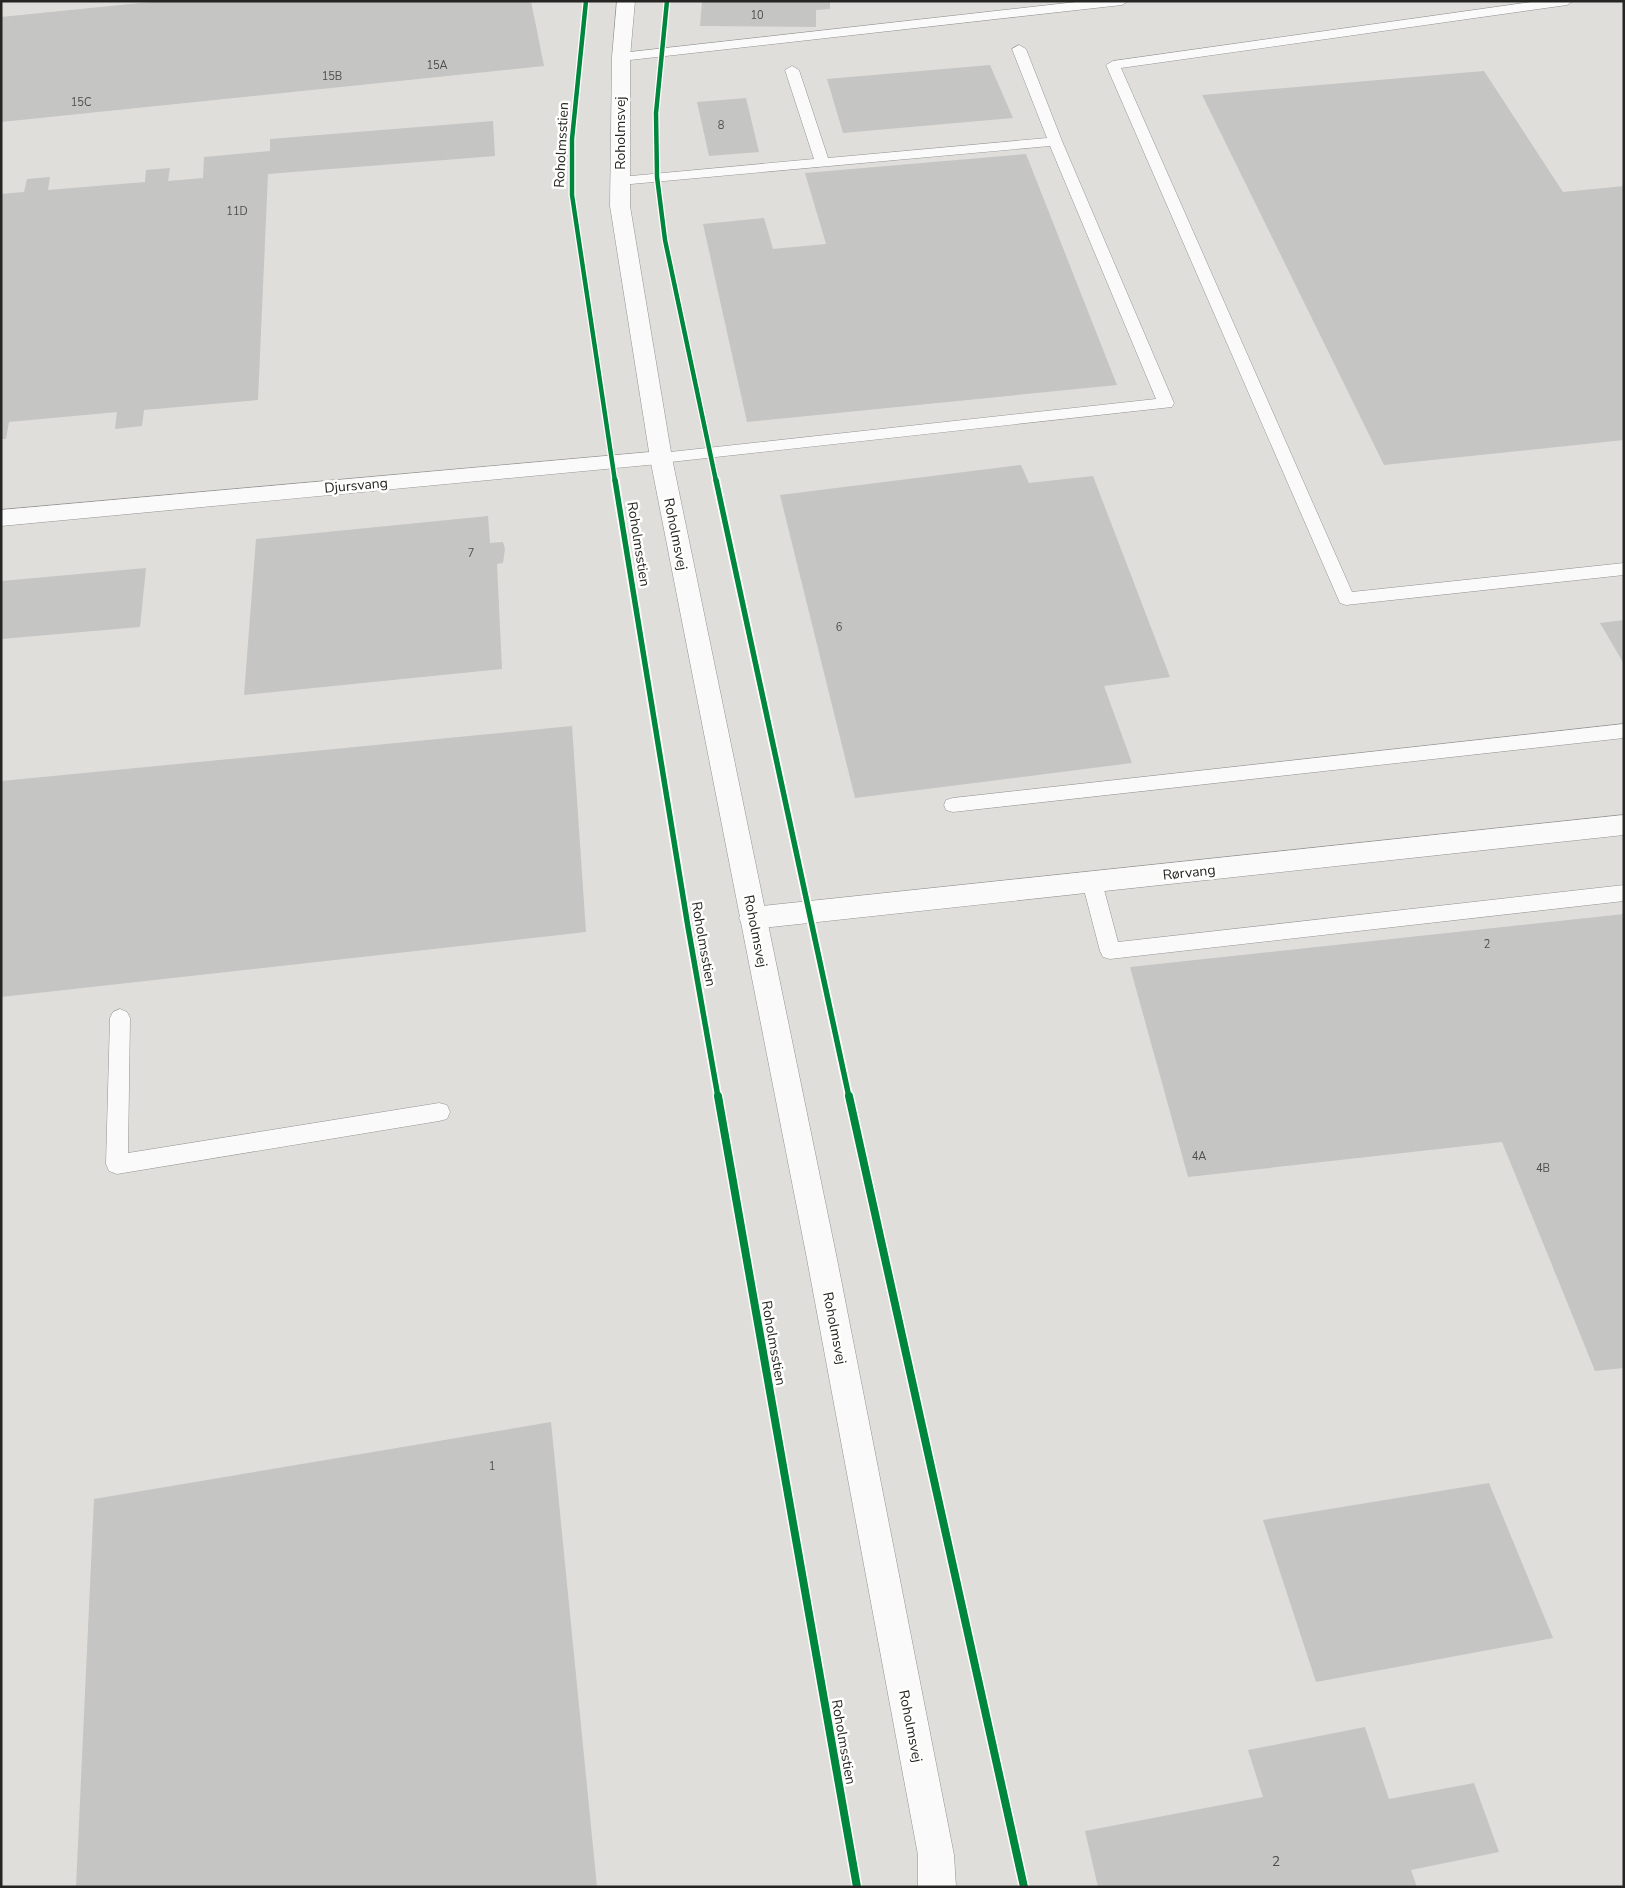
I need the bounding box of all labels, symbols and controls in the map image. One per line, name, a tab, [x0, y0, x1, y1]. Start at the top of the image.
house number: 10	[750, 8, 764, 23]
house number: 15A	[426, 58, 448, 73]
house number: 15B	[322, 69, 342, 84]
house number: 15C	[71, 95, 91, 110]
street label: Roholmsvej	[611, 96, 630, 170]
street label: Roholmsstien	[550, 102, 573, 188]
house number: 8	[718, 118, 725, 133]
house number: 11D	[226, 204, 248, 219]
street label: Djursvang	[323, 473, 389, 498]
street label: Roholmsvej	[659, 496, 692, 572]
street label: Roholmsstien	[622, 500, 655, 588]
house number: 7	[468, 546, 474, 561]
house number: 6	[836, 620, 843, 635]
street label: Rørvang	[1162, 860, 1216, 885]
street label: Roholmsvej	[739, 893, 772, 969]
street label: Roholmsstien	[687, 900, 720, 988]
house number: 2	[1484, 937, 1490, 952]
house number: 4A	[1192, 1149, 1206, 1164]
house number: 4B	[1536, 1161, 1550, 1176]
street label: Roholmsvej	[818, 1290, 851, 1366]
street label: Roholmsstien	[757, 1299, 790, 1387]
house number: 1	[489, 1459, 495, 1474]
street label: Roholmsvej	[894, 1688, 927, 1764]
street label: Roholmsstien	[827, 1698, 860, 1786]
house number: 2	[1272, 1852, 1280, 1871]

